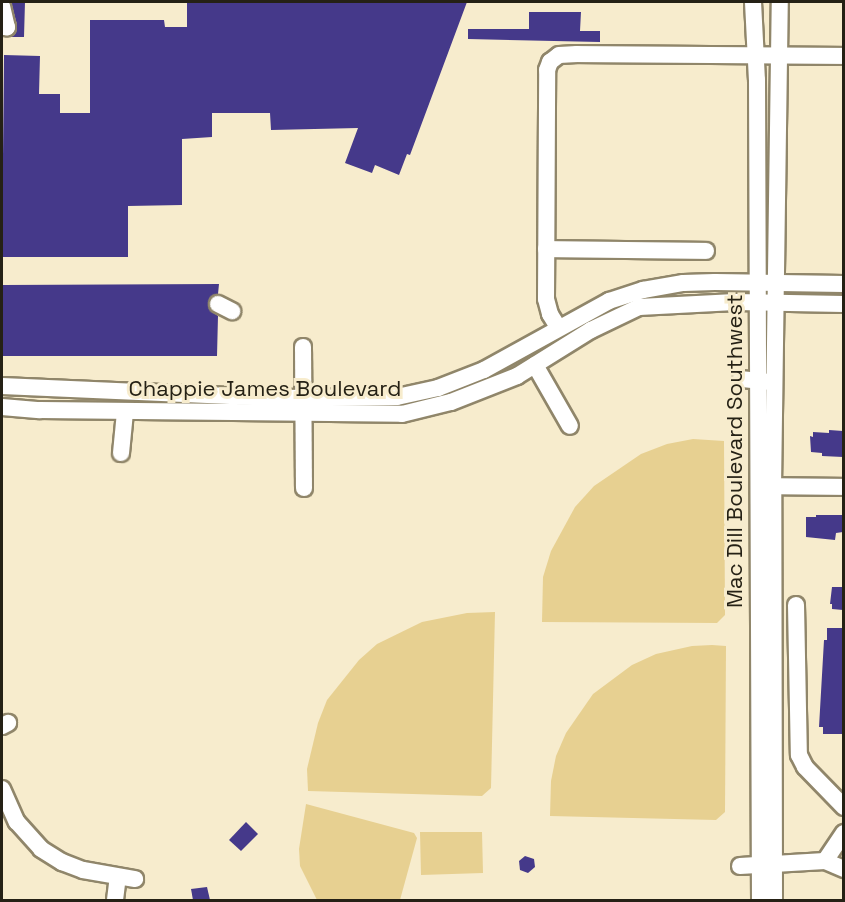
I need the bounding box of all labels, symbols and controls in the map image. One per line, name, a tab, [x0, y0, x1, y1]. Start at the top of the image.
street label: Mac Dill Boulevard Southwest	[722, 294, 748, 608]
street label: Chappie James Boulevard	[129, 376, 401, 402]

